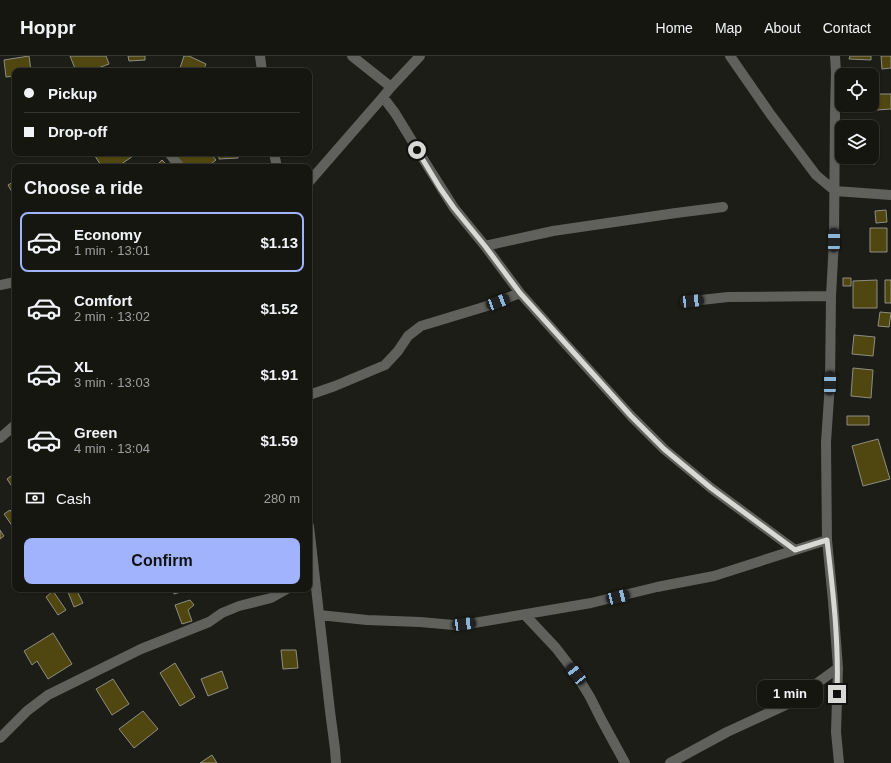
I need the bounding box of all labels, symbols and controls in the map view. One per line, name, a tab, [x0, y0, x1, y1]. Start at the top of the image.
text: Hoppr	[20, 17, 76, 38]
text: Home	[656, 20, 693, 36]
text: Map	[715, 20, 742, 36]
text: About	[764, 20, 801, 36]
text: Contact	[823, 20, 871, 36]
map controls	[835, 68, 879, 164]
button: locate	[835, 68, 879, 112]
text: Pickup	[48, 85, 97, 102]
button: layers	[835, 120, 879, 164]
text: Drop-off	[48, 123, 107, 140]
route start	[408, 141, 426, 159]
text: Choose a ride	[24, 178, 143, 198]
icon: car	[26, 224, 62, 260]
text: Economy	[74, 226, 142, 243]
car	[828, 228, 840, 252]
text: $1.13	[260, 234, 298, 251]
text: 1 min · 13:01	[74, 243, 150, 258]
icon: car	[26, 290, 62, 326]
text: Comfort	[74, 292, 132, 309]
car	[485, 292, 511, 312]
car	[679, 294, 705, 308]
text: $1.52	[260, 300, 298, 317]
text: 2 min · 13:02	[74, 309, 150, 324]
icon: car	[26, 356, 62, 392]
text: XL	[74, 358, 93, 375]
text: $1.91	[260, 366, 298, 383]
car	[824, 371, 836, 395]
text: 3 min · 13:03	[74, 375, 150, 390]
icon: car	[26, 422, 62, 458]
text: Green	[74, 424, 117, 441]
text: $1.59	[260, 432, 298, 449]
text: 4 min · 13:04	[74, 441, 150, 456]
icon: cash	[24, 487, 46, 509]
text: Cash	[56, 490, 91, 507]
text: 280 m	[264, 491, 300, 506]
button: Confirm	[24, 538, 300, 584]
car	[605, 588, 631, 606]
car	[451, 617, 477, 631]
car	[564, 661, 588, 687]
callout: 1 min	[757, 680, 823, 708]
route end	[828, 685, 846, 703]
text: 1 min	[773, 686, 807, 701]

